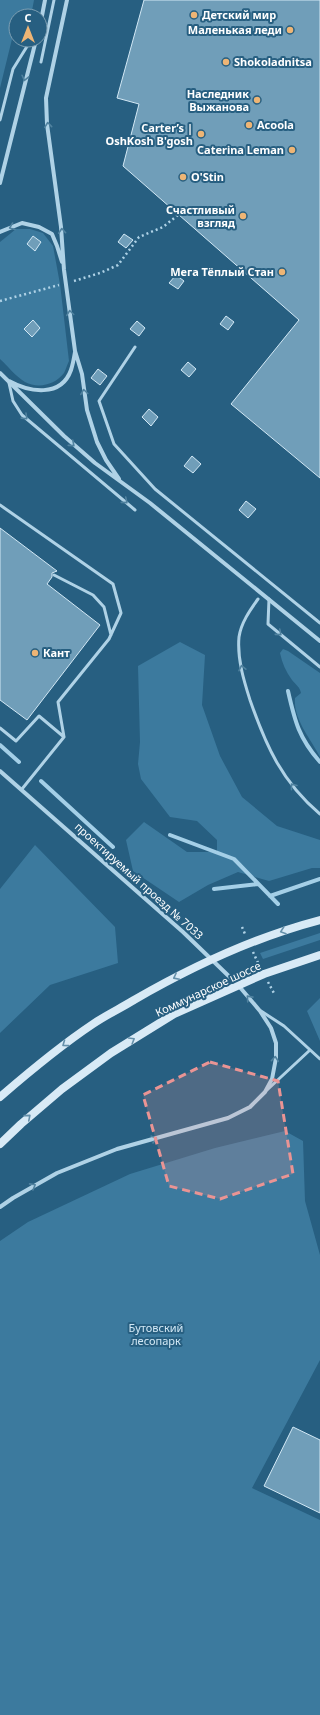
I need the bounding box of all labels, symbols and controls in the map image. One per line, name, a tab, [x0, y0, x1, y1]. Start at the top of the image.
place label: Детский мир	[202, 7, 276, 22]
north arrow	[8, 8, 48, 48]
text: С	[24, 10, 32, 25]
marker: Детский мир	[189, 10, 199, 20]
place label: Маленькая леди	[188, 22, 282, 37]
marker: Маленькая леди	[285, 25, 295, 35]
place label: Shokoladnitsa	[234, 54, 312, 69]
marker: Shokoladnitsa	[221, 57, 231, 67]
one-way arrow	[22, 74, 30, 81]
place label: Наследник Выжанова	[187, 86, 249, 114]
marker: Наследник Выжанова	[252, 95, 262, 105]
place label: Acoola	[257, 117, 294, 132]
place label: Carter’s | OshKosh B'gosh	[106, 120, 193, 148]
marker: Acoola	[244, 120, 254, 130]
one-way arrow	[43, 122, 52, 128]
marker: Carter’s | OshKosh B'gosh	[196, 129, 206, 139]
place label: Caterina Leman	[197, 142, 284, 157]
marker: Caterina Leman	[287, 145, 297, 155]
place label: O'Stin	[191, 169, 224, 184]
marker: O'Stin	[178, 172, 188, 182]
place label: Счастливый взгляд	[166, 202, 235, 230]
marker: Счастливый взгляд	[238, 211, 248, 221]
one-way arrow	[8, 222, 15, 230]
one-way arrow	[57, 228, 66, 234]
place label: Мега Тёплый Cтан	[170, 264, 274, 279]
marker: Мега Тёплый Cтан	[277, 267, 287, 277]
one-way arrow	[66, 310, 75, 316]
one-way arrow	[80, 389, 89, 395]
one-way arrow	[20, 412, 28, 420]
one-way arrow	[68, 439, 75, 446]
one-way arrow	[120, 496, 127, 503]
one-way arrow	[274, 628, 282, 635]
place label: Кант	[43, 645, 70, 660]
marker: Кант	[30, 648, 40, 658]
one-way arrow	[238, 665, 246, 671]
one-way arrow	[290, 784, 297, 791]
street label: проектируемый проезд № 7033	[72, 819, 207, 942]
one-way arrow	[280, 927, 287, 935]
street label: Коммунарское шоссе	[153, 957, 263, 1020]
one-way arrow	[172, 972, 180, 980]
one-way arrow	[246, 995, 254, 1003]
one-way arrow	[128, 1037, 135, 1044]
one-way arrow	[62, 1039, 69, 1046]
one-way arrow	[271, 1056, 280, 1062]
one-way arrow	[24, 1115, 31, 1122]
one-way arrow	[150, 1135, 157, 1143]
one-way arrow	[29, 1184, 36, 1191]
park label: Бутовский лесопарк	[129, 1320, 183, 1348]

